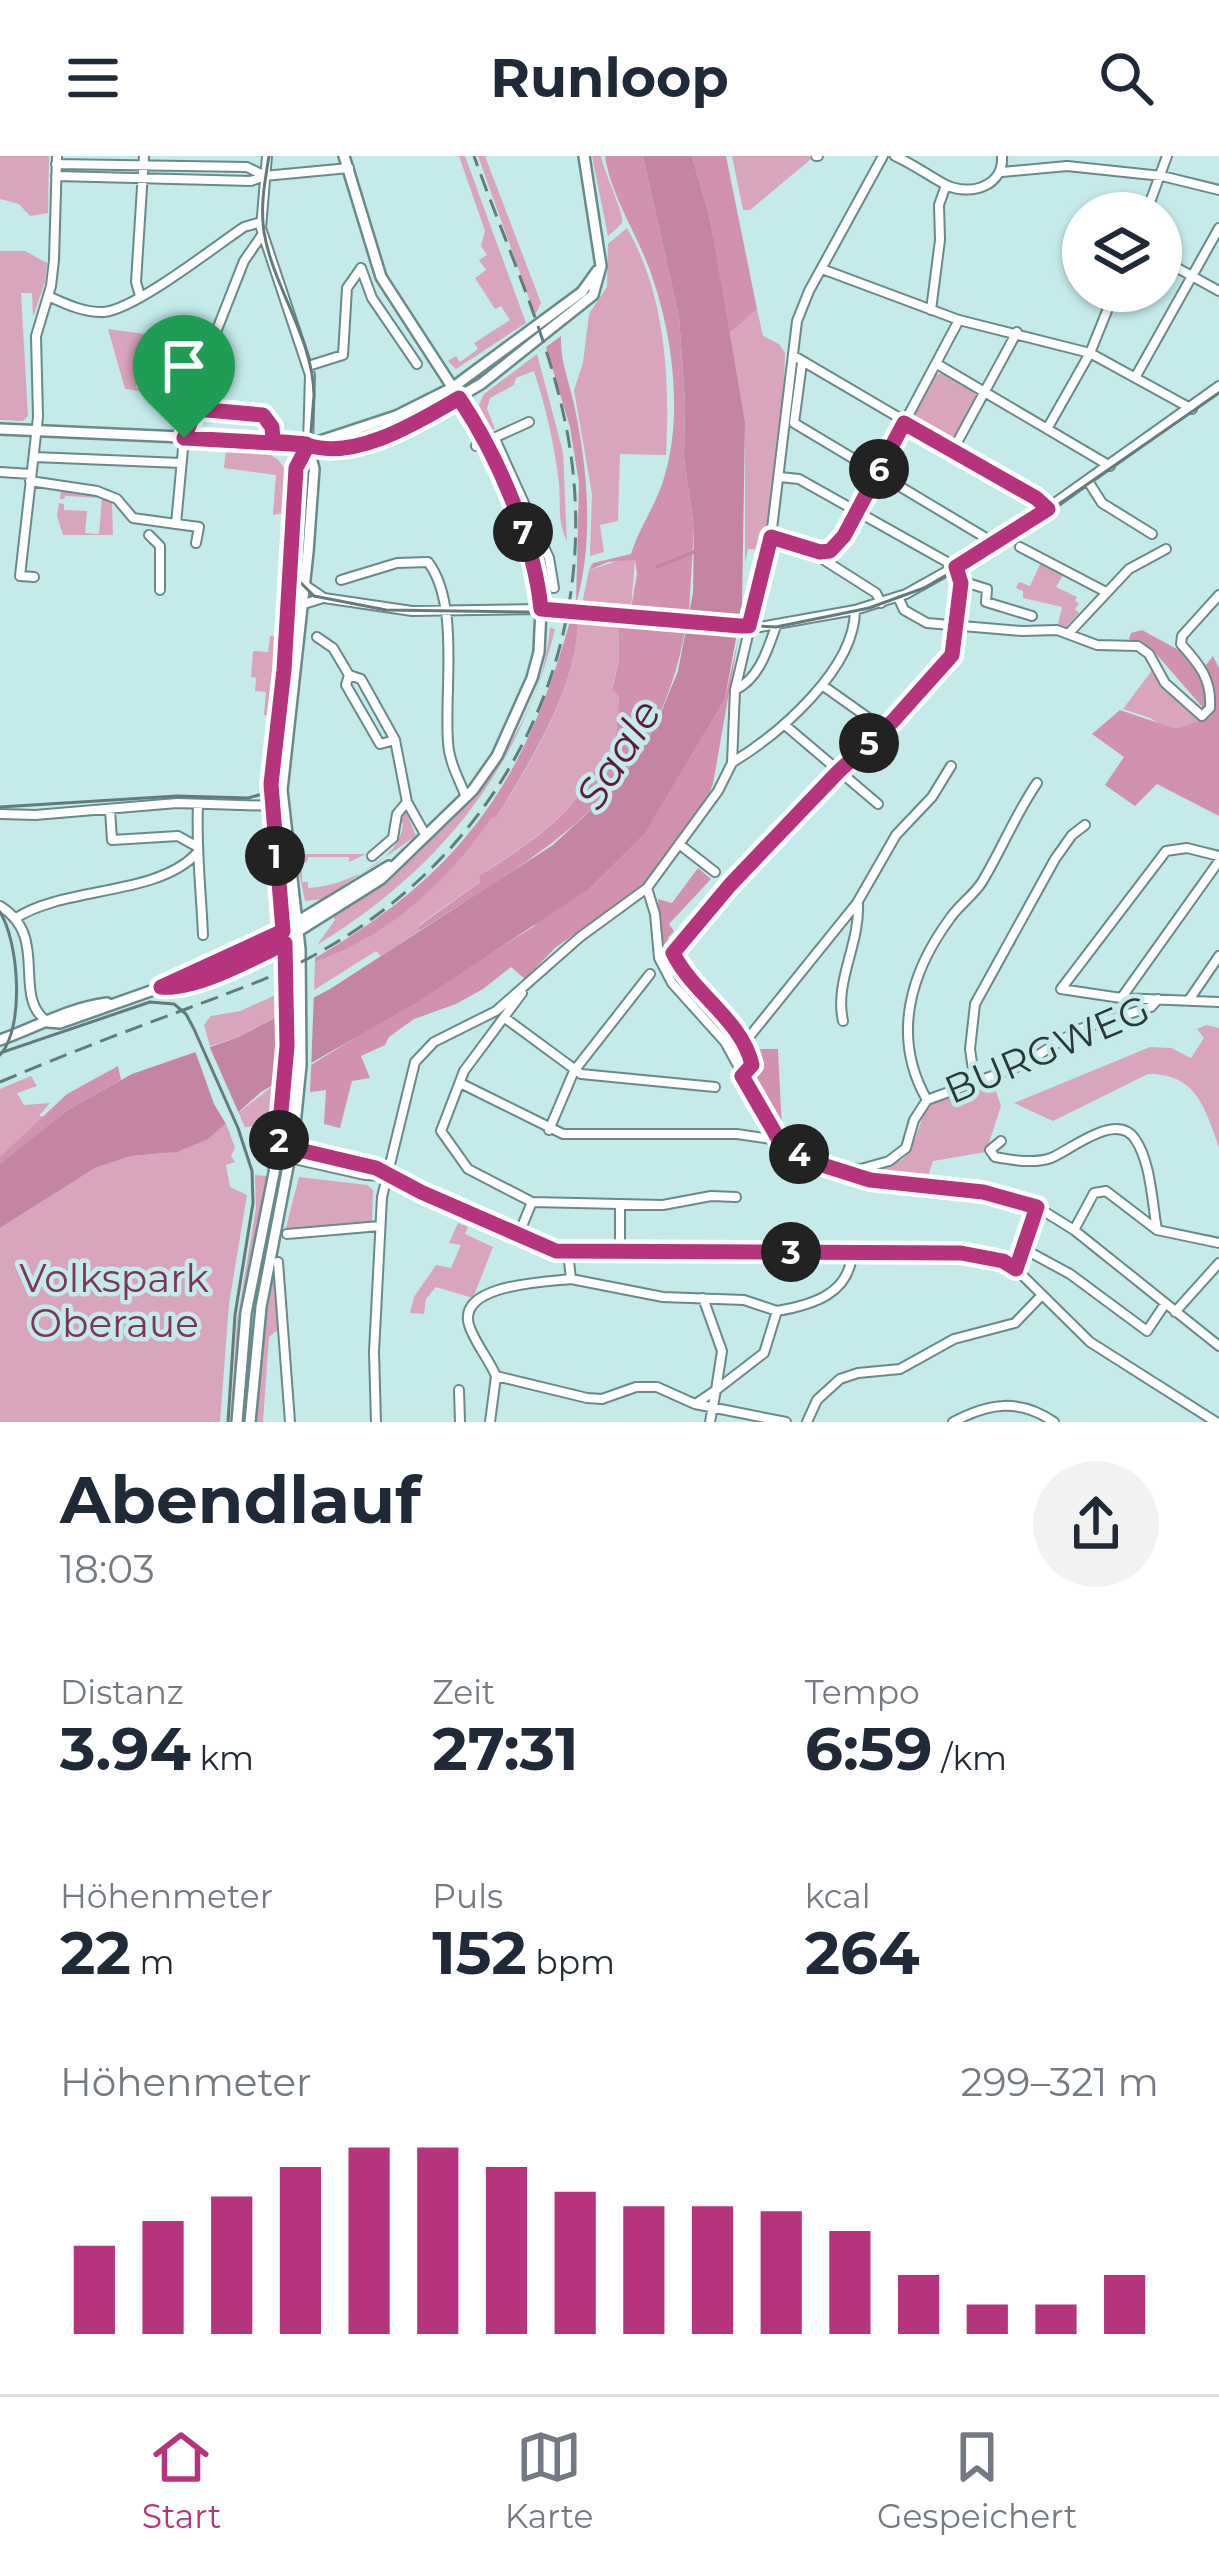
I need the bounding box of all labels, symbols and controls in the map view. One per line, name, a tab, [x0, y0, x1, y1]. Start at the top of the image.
icon: menu	[60, 45, 126, 111]
text: Runloop	[490, 45, 729, 111]
icon: search	[1093, 45, 1159, 111]
map controls	[1062, 192, 1182, 312]
button: layers	[1062, 192, 1182, 312]
pin	[133, 315, 235, 438]
icon: arrive	[151, 333, 217, 399]
pin: 6	[849, 439, 909, 499]
text: 6	[868, 449, 890, 489]
pin: 7	[493, 502, 553, 562]
text: 7	[513, 512, 533, 552]
water label: Saale	[564, 690, 672, 818]
pin: 5	[839, 713, 899, 773]
text: 5	[859, 723, 879, 763]
pin: 1	[245, 826, 305, 886]
text: 1	[269, 836, 281, 876]
street label: BURGWEG	[937, 984, 1157, 1114]
pin: 2	[249, 1110, 309, 1170]
text: 2	[269, 1120, 289, 1160]
pin: 4	[769, 1124, 829, 1184]
text: 4	[788, 1134, 810, 1174]
pin: 3	[761, 1222, 821, 1282]
text: 3	[781, 1232, 801, 1272]
park label: Volkspark Oberaue	[19, 1254, 210, 1347]
text: Abendlauf	[60, 1459, 421, 1540]
button: share	[1033, 1461, 1159, 1587]
text: 18:03	[60, 1545, 155, 1593]
text: Distanz	[60, 1672, 184, 1712]
text: Zeit	[432, 1672, 495, 1712]
text: Tempo	[805, 1672, 920, 1712]
text: 3.94	[60, 1712, 191, 1785]
text: 27:31	[432, 1712, 579, 1785]
text: 6:59	[805, 1712, 933, 1785]
text: km	[191, 1738, 254, 1778]
text: /km	[933, 1738, 1007, 1778]
text: Höhenmeter	[60, 1876, 273, 1916]
text: Puls	[432, 1876, 503, 1916]
text: kcal	[805, 1876, 871, 1916]
text: 22	[60, 1916, 131, 1989]
text: 152	[432, 1916, 527, 1989]
text: 264	[805, 1916, 920, 1989]
text: m	[131, 1942, 174, 1982]
text: bpm	[527, 1942, 615, 1982]
text: Höhenmeter	[60, 2058, 312, 2106]
text: 299–321 m	[961, 2058, 1159, 2106]
tab: Start	[142, 2424, 221, 2536]
tab: Karte	[505, 2424, 594, 2536]
tab: Gespeichert	[877, 2424, 1077, 2536]

